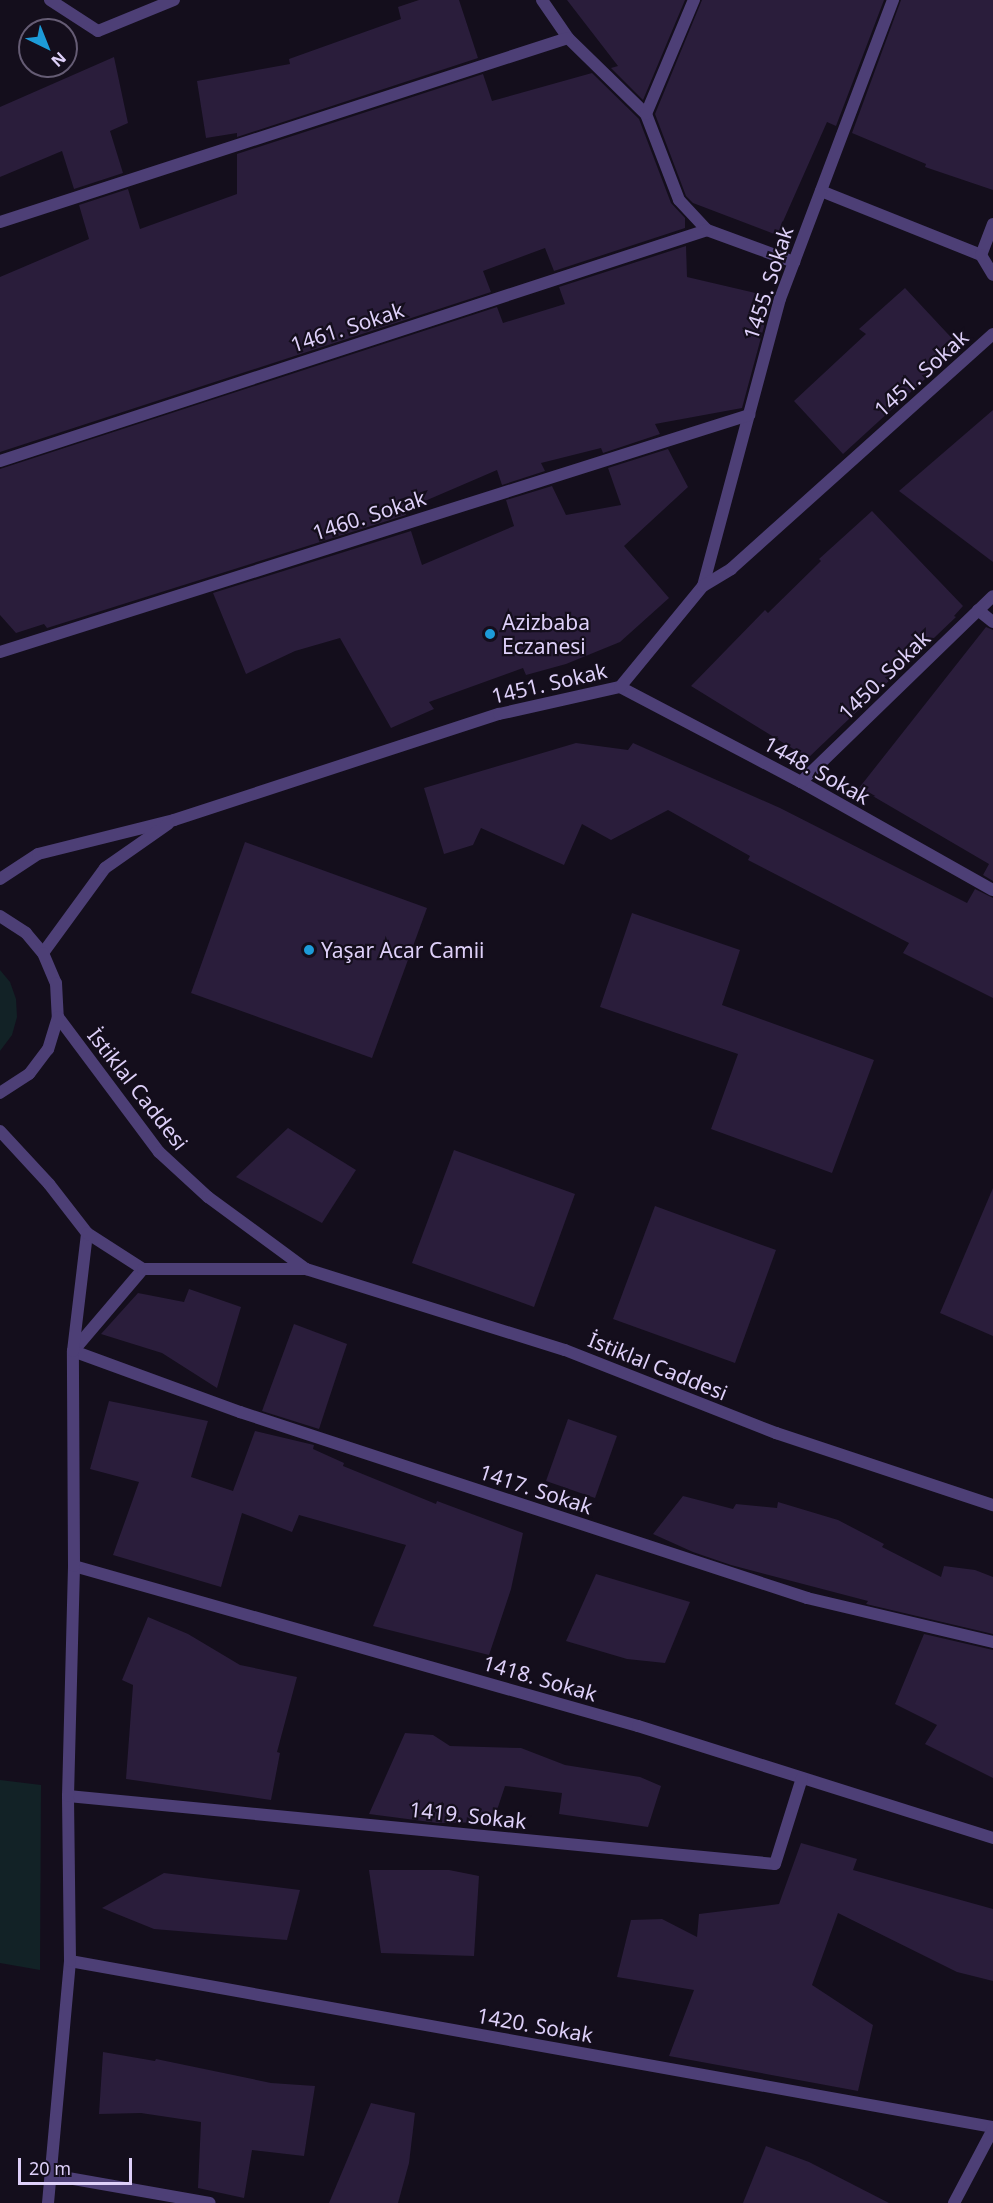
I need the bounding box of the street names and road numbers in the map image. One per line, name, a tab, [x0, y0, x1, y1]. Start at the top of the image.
street label: 1455. Sokak	[738, 223, 798, 343]
street label: 1461. Sokak	[287, 297, 407, 357]
street label: 1451. Sokak	[869, 324, 973, 422]
street label: 1460. Sokak	[309, 485, 429, 545]
street label: 1450. Sokak	[833, 625, 935, 725]
street label: 1451. Sokak	[489, 657, 609, 709]
street label: 1448. Sokak	[759, 730, 875, 810]
street label: İstiklal Caddesi	[83, 1023, 193, 1155]
street label: İstiklal Caddesi	[585, 1327, 731, 1405]
street label: 1417. Sokak	[476, 1459, 596, 1519]
street label: 1418. Sokak	[480, 1650, 600, 1706]
street label: 1419. Sokak	[408, 1796, 528, 1834]
street label: 1420. Sokak	[475, 2002, 595, 2048]

